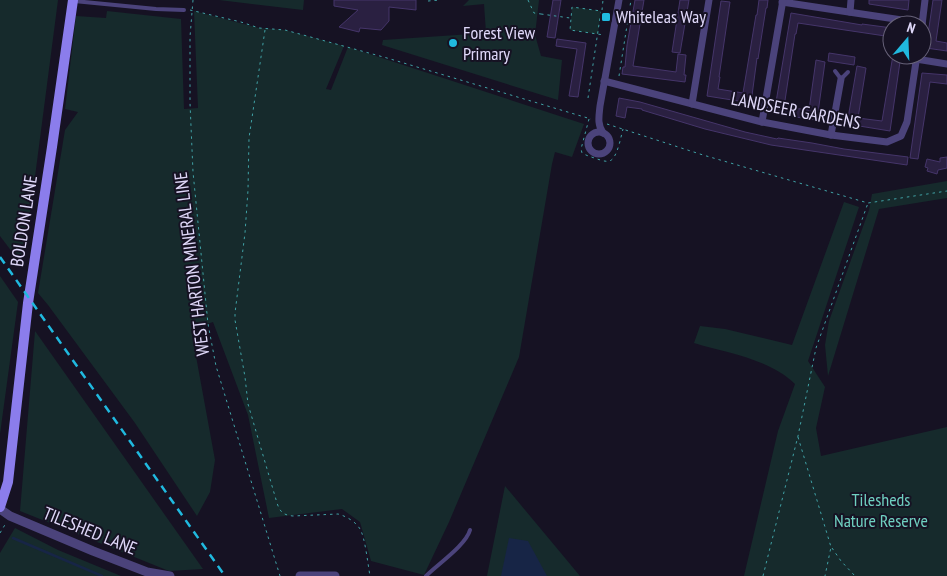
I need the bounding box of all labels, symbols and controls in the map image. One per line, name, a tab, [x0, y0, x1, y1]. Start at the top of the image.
place label: Whiteleas Way	[616, 5, 706, 28]
marker: Whiteleas Way	[600, 11, 612, 23]
north arrow	[882, 15, 932, 65]
text: N	[905, 18, 918, 37]
place label: Forest View Primary	[463, 21, 536, 65]
marker: Forest View Primary	[447, 37, 459, 49]
street label: LANDSEER GARDENS	[729, 87, 863, 134]
street label: WEST HARTON MINERAL LINE	[169, 171, 214, 357]
street label: BOLDON LANE	[5, 174, 42, 268]
park label: Tilesheds Nature Reserve	[834, 488, 928, 532]
street label: TILESHED LANE	[40, 501, 141, 560]

